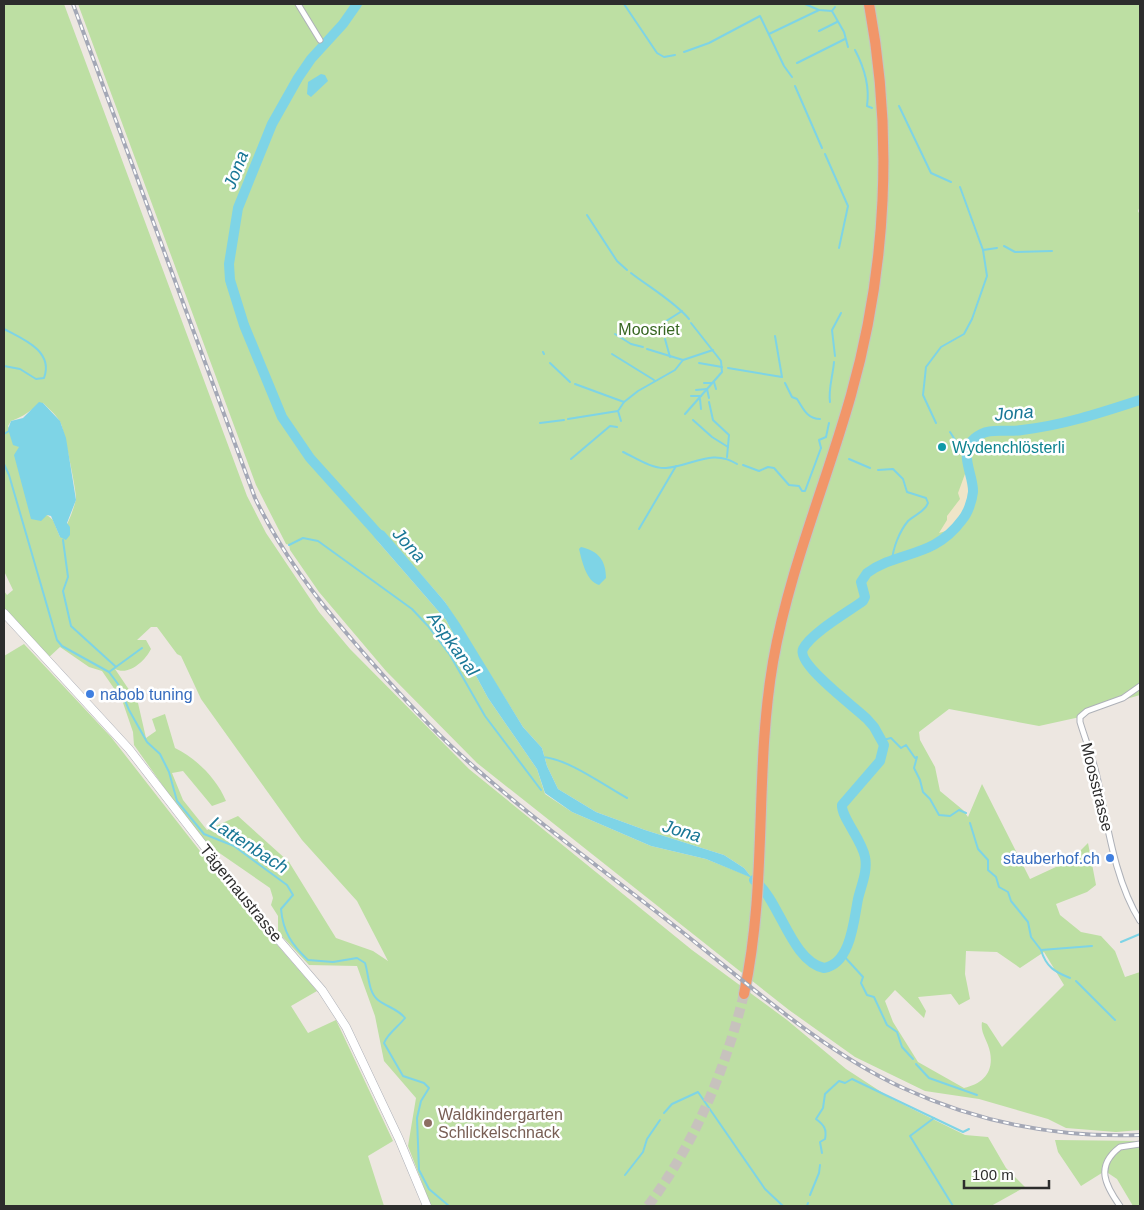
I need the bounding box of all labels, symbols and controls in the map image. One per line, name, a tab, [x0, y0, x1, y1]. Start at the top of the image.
water label: Jona	[219, 148, 252, 193]
park label: Moosriet	[618, 321, 680, 338]
water label: Jona	[993, 401, 1034, 425]
place label: Wydenchlösterli	[952, 439, 1065, 456]
marker: Wydenchlösterli	[936, 441, 948, 453]
water label: Jona	[388, 523, 429, 566]
water label: Aspkanal	[423, 607, 483, 681]
place label: nabob tuning	[100, 686, 193, 703]
marker: nabob tuning	[84, 688, 96, 700]
street label: Moosstrasse	[1078, 741, 1116, 833]
water label: Lattenbach	[206, 812, 292, 878]
water label: Jona	[659, 815, 704, 846]
street label: Tägernaustrasse	[197, 841, 285, 945]
place label: stauberhof.ch	[1003, 850, 1100, 867]
marker: stauberhof.ch	[1104, 852, 1116, 864]
place label: Waldkindergarten Schlickelschnack	[438, 1106, 563, 1141]
marker: Waldkindergarten Schlickelschnack	[422, 1117, 434, 1129]
scale bar	[964, 1158, 1049, 1190]
text: 100 m	[972, 1166, 1014, 1183]

